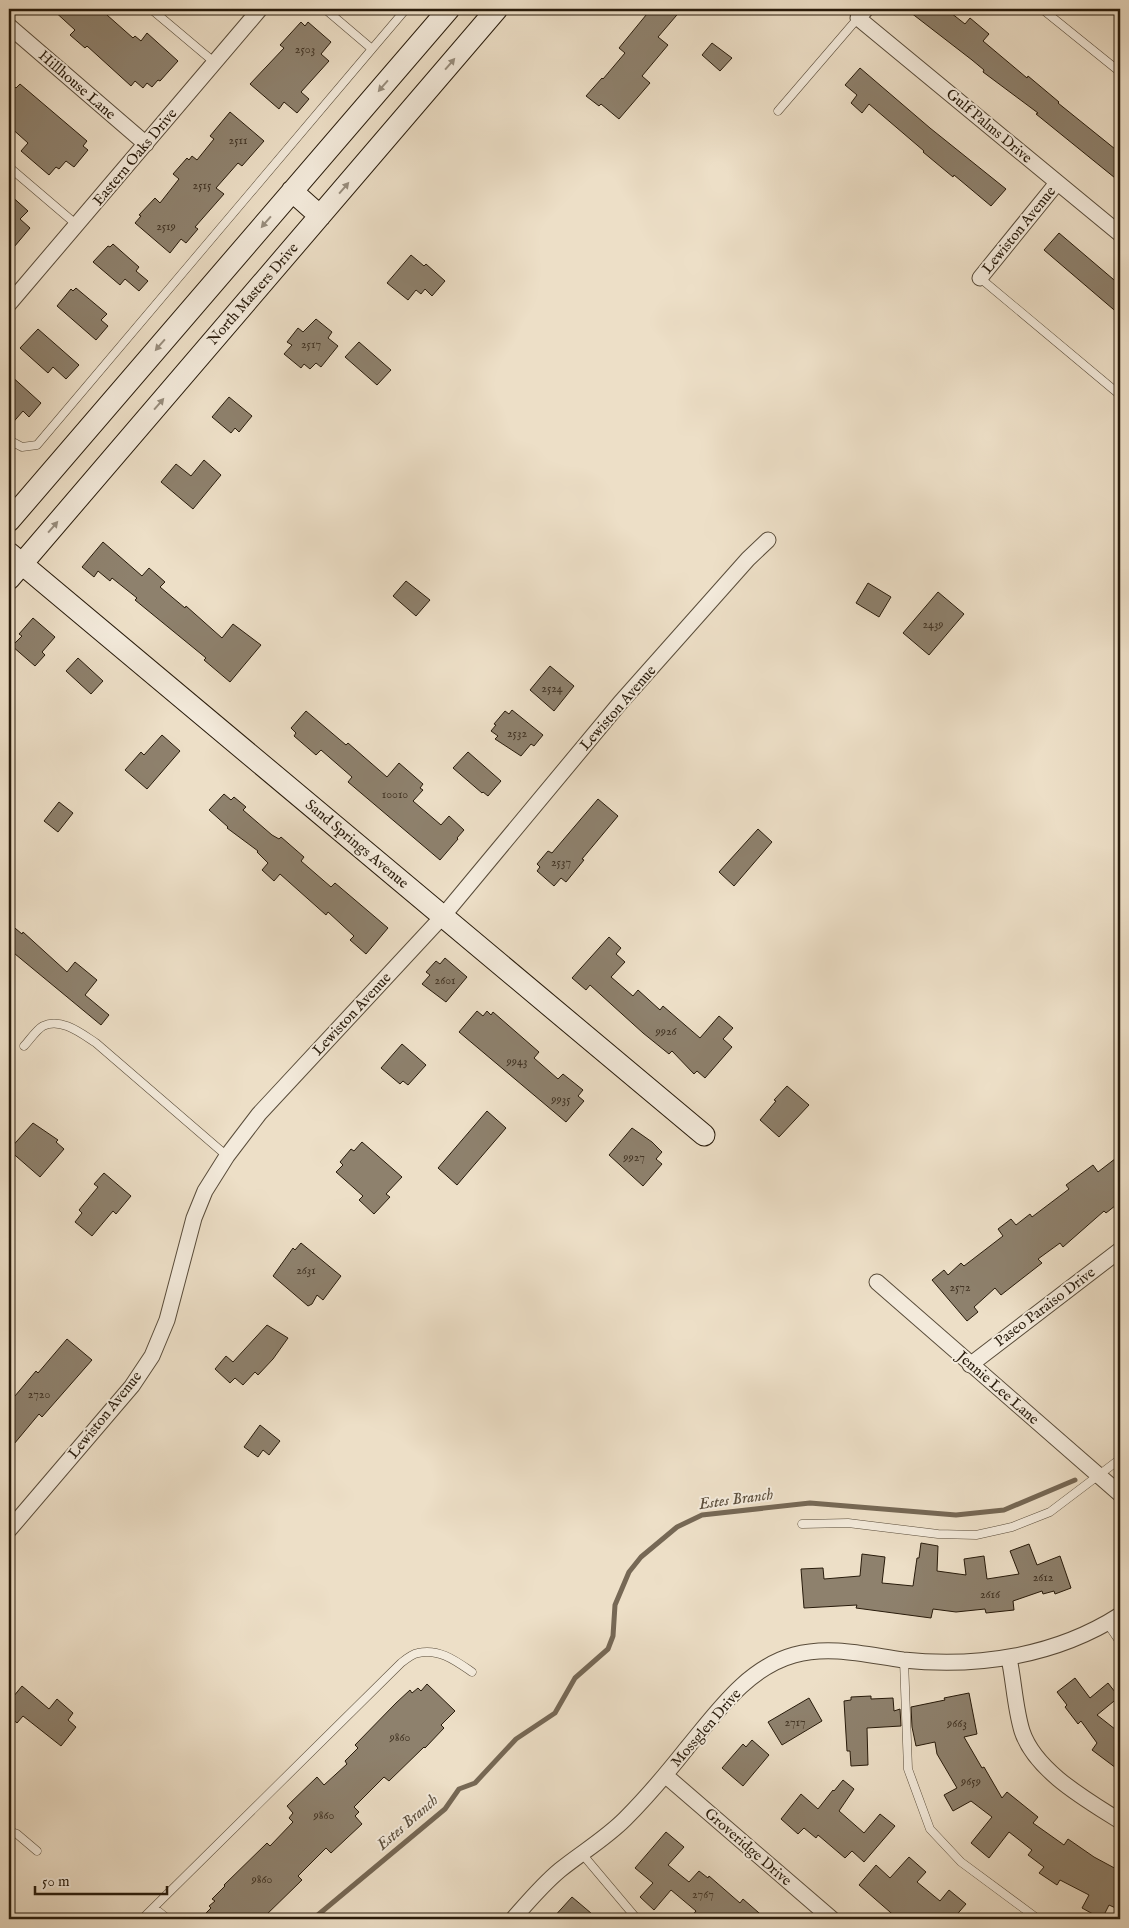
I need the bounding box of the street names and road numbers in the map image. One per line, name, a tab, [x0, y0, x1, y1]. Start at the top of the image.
street label: Hillhouse Lane	[34, 46, 120, 124]
street label: Gulf Palms Drive	[942, 84, 1036, 168]
street label: Eastern Oaks Drive	[89, 104, 181, 210]
street label: Lewiston Avenue	[978, 182, 1060, 278]
street label: North Masters Drive	[203, 239, 303, 349]
street label: Lewiston Avenue	[576, 661, 660, 755]
street label: Sand Springs Avenue	[301, 795, 413, 893]
street label: Lewiston Avenue	[309, 968, 396, 1060]
street label: Paseo Paraiso Drive	[991, 1263, 1099, 1351]
street label: Jennie Lee Lane	[952, 1346, 1043, 1429]
street label: Lewiston Avenue	[64, 1367, 146, 1463]
street label: Mossglen Drive	[667, 1685, 745, 1771]
street label: Groveridge Drive	[700, 1804, 796, 1890]

